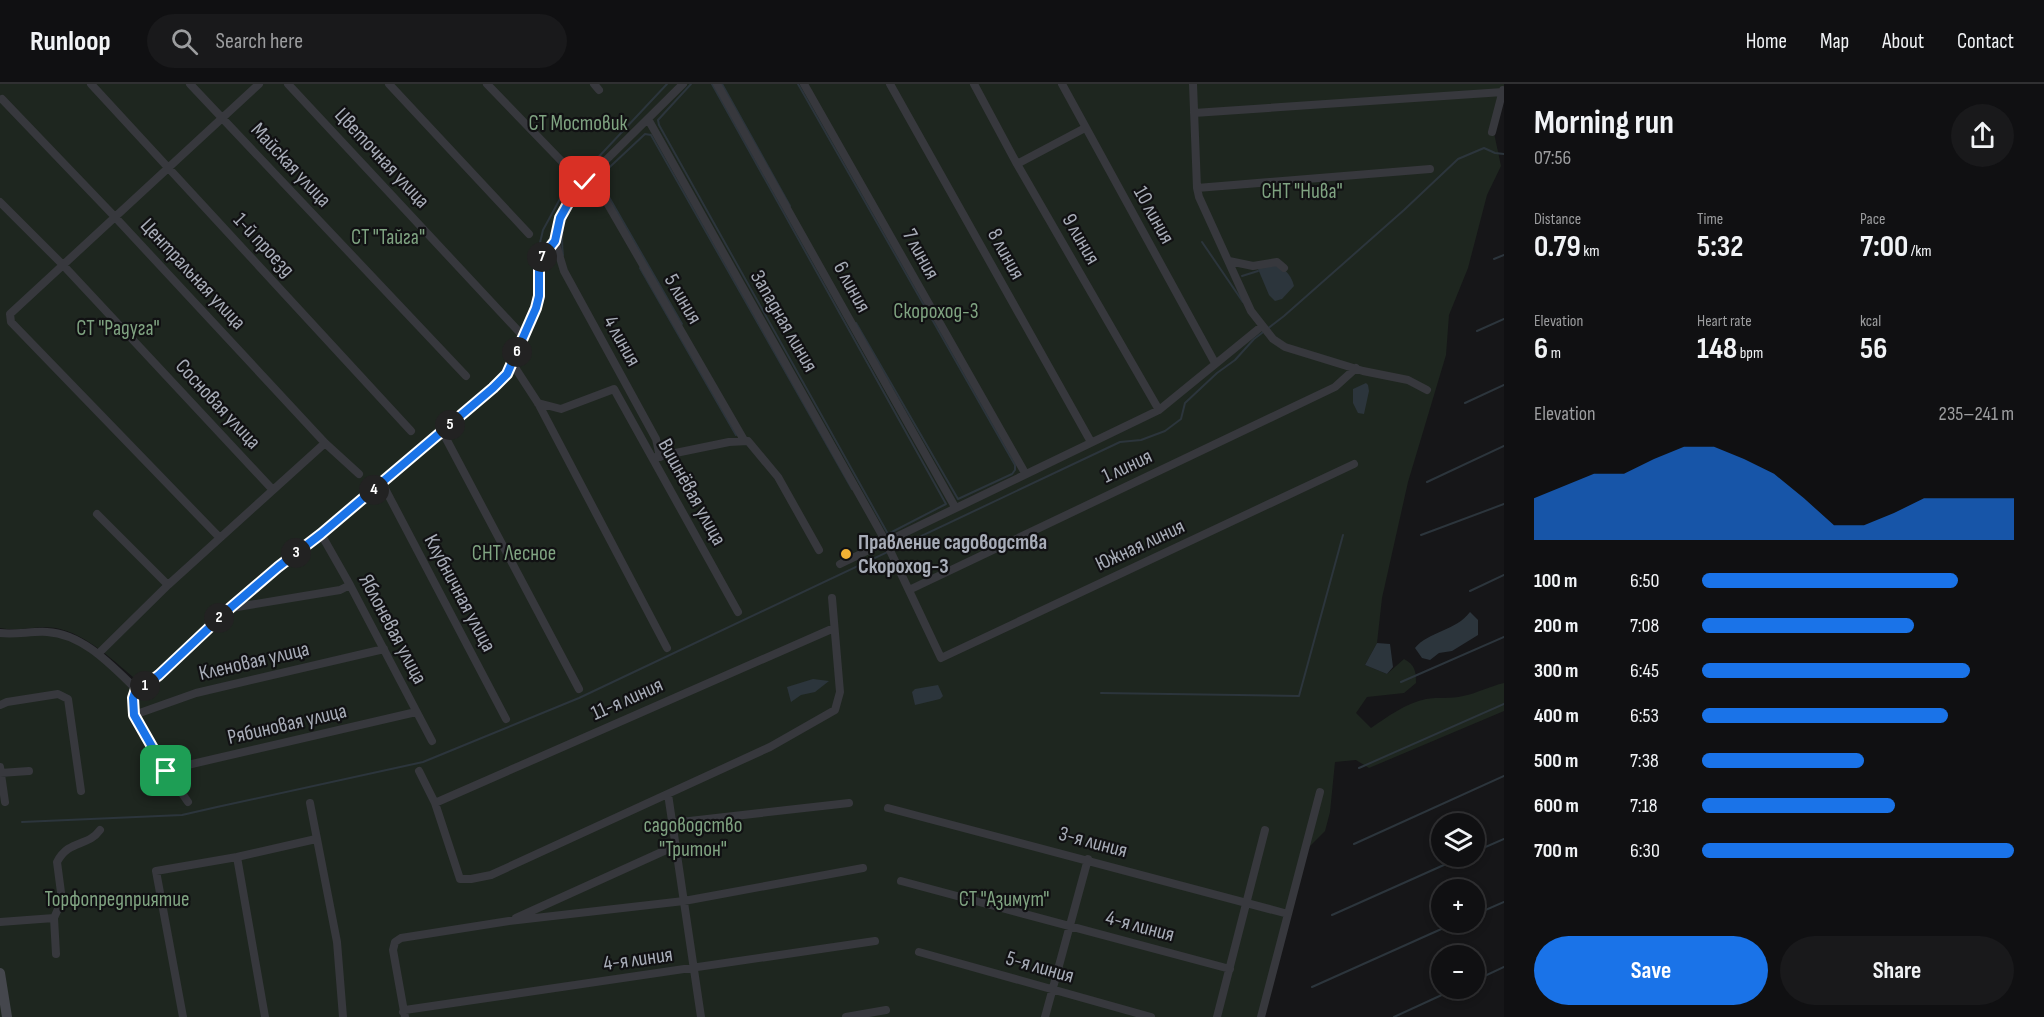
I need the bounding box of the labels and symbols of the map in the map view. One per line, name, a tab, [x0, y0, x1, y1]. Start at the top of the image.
street label: Цветочная улица	[329, 103, 435, 213]
park label: СТ Мостовик	[529, 111, 628, 136]
street label: Майская улица	[246, 118, 336, 212]
pin	[559, 156, 610, 207]
park label: СНТ "Нива"	[1261, 179, 1343, 204]
street label: 10 линия	[1128, 182, 1180, 248]
street label: 1-й проезд	[228, 208, 300, 282]
street label: 9 линия	[1057, 209, 1105, 269]
street label: Центральная улица	[135, 213, 251, 335]
street label: 8 линия	[982, 224, 1030, 284]
park label: СТ "Тайга"	[351, 225, 425, 250]
street label: 7 линия	[897, 225, 945, 283]
pin: 7	[527, 242, 557, 272]
street label: 6 линия	[828, 257, 876, 317]
street label: Западная линия	[745, 266, 823, 376]
street label: 5 линия	[659, 270, 707, 328]
park label: Скороход-3	[893, 299, 979, 324]
street label: 4 линия	[598, 311, 646, 371]
park label: СТ "Радуга"	[76, 316, 160, 341]
pin: 6	[502, 337, 532, 367]
street label: Сосновая улица	[170, 354, 266, 454]
pin: 5	[435, 410, 465, 440]
street label: Вишнёвая улица	[652, 434, 732, 550]
street label: 1 линия	[1098, 444, 1156, 488]
pin: 4	[359, 475, 389, 505]
street label: Южная линия	[1091, 513, 1189, 577]
street label: Клубничная улица	[419, 530, 501, 656]
place label: Правление садоводства Скороход-3	[858, 530, 1047, 579]
pin: 3	[281, 538, 311, 568]
park label: СНТ Лесное	[472, 541, 556, 566]
marker: Правление садоводства Скороход-3	[839, 547, 853, 561]
street label: Яблоневая улица	[354, 570, 432, 688]
pin: 2	[204, 603, 234, 633]
street label: Кленовая улица	[196, 636, 312, 686]
pin: 1	[130, 671, 160, 701]
street label: 11-я линия	[587, 672, 667, 726]
street label: Рябиновая улица	[225, 698, 349, 750]
pin	[140, 745, 191, 796]
park label: садоводство "Тритон"	[644, 813, 742, 862]
street label: 3-я линия	[1056, 821, 1130, 863]
park label: Торфопредприятие	[45, 887, 189, 912]
park label: СТ "Азимут"	[959, 887, 1049, 912]
street label: 4-я линия	[1103, 905, 1177, 947]
street label: 4-я линия	[602, 942, 674, 976]
street label: 5-я линия	[1003, 945, 1077, 989]

